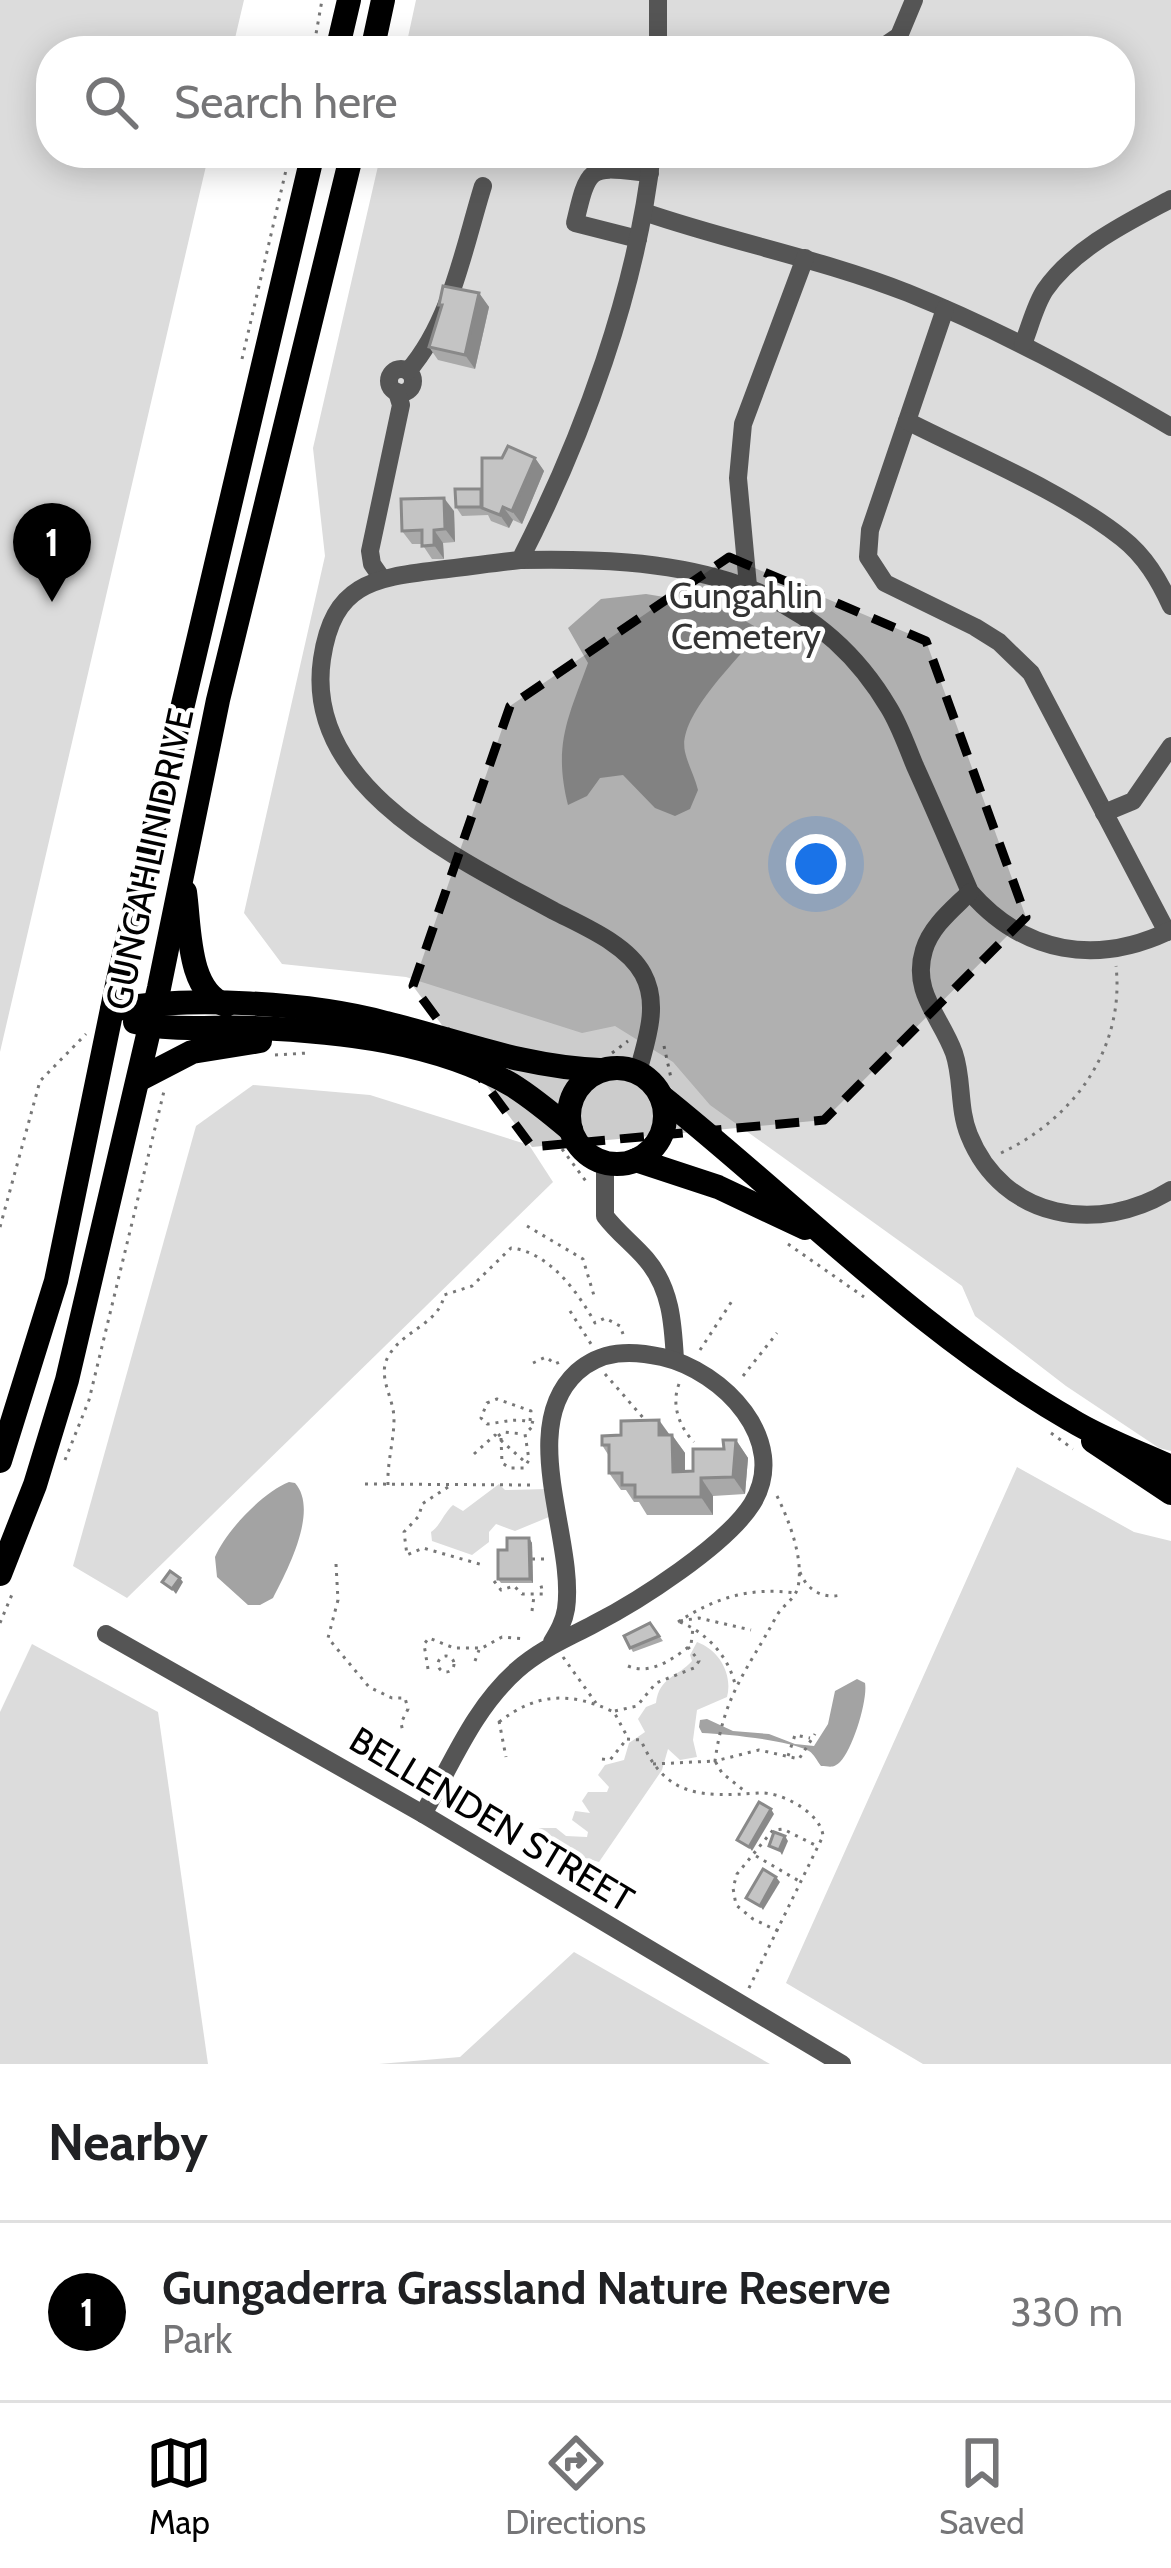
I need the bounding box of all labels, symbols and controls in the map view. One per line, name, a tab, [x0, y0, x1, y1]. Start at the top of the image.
search box	[36, 36, 1135, 168]
icon: search	[78, 69, 144, 135]
text: Search here	[174, 75, 398, 129]
pin: 1	[13, 503, 91, 602]
park label: Gungahlin Cemetery	[669, 573, 823, 658]
street label: GUNGAHLIN DRIVE	[96, 704, 202, 1014]
your location	[786, 834, 846, 894]
street label: BELLENDEN STREET	[342, 1717, 642, 1921]
text: Nearby	[48, 2111, 208, 2173]
text: Gungaderra Grassland Nature Reserve	[162, 2261, 891, 2315]
text: 1	[80, 2288, 94, 2336]
text: 330 m	[1011, 2288, 1123, 2336]
text: Park	[162, 2315, 232, 2363]
tab: Map	[146, 2430, 212, 2542]
tab: Directions	[505, 2430, 646, 2542]
tab: Saved	[939, 2430, 1025, 2542]

